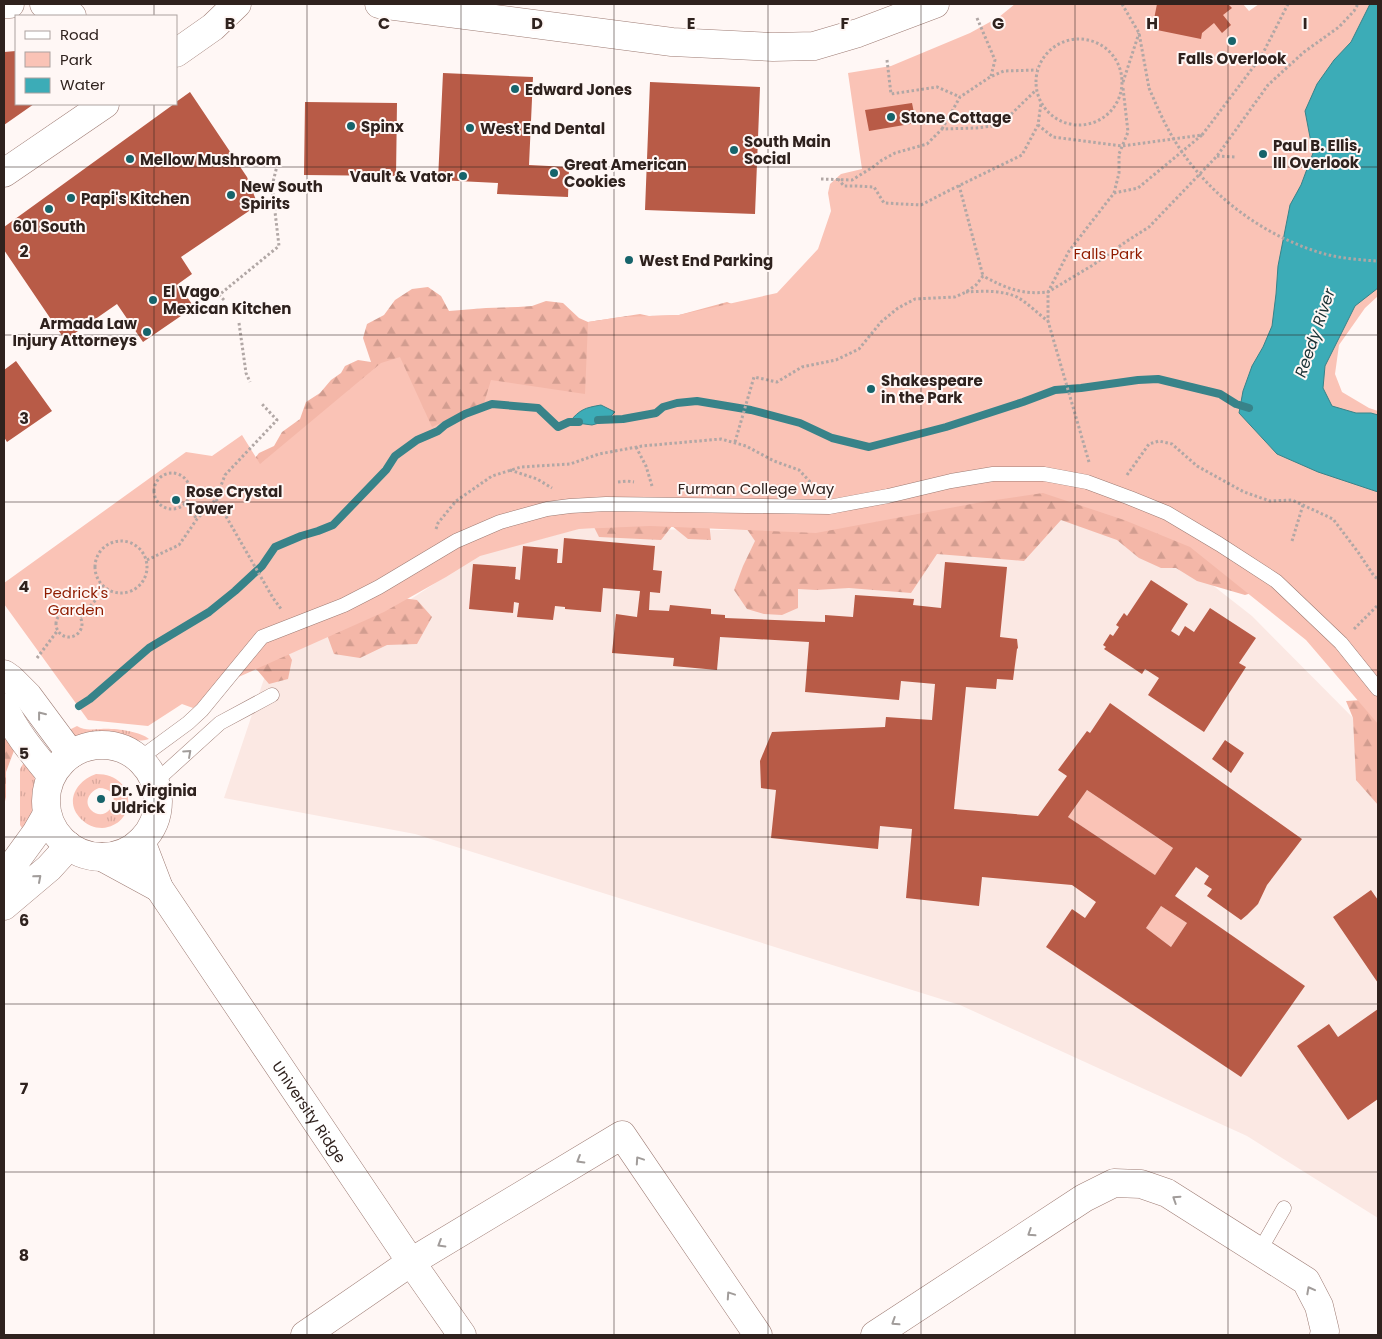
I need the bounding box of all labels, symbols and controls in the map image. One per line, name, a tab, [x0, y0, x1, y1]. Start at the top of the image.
text: B	[225, 12, 235, 35]
text: C	[378, 12, 390, 35]
text: D	[531, 12, 543, 35]
text: E	[687, 12, 695, 35]
text: F	[841, 12, 850, 35]
text: G	[992, 12, 1004, 35]
text: H	[1146, 12, 1158, 35]
text: I	[1303, 12, 1307, 35]
legend	[15, 15, 178, 105]
text: Road	[60, 24, 99, 45]
marker: Falls Overlook	[1226, 35, 1238, 47]
place label: Falls Overlook	[1178, 48, 1287, 69]
text: Park	[60, 49, 92, 70]
text: Water	[60, 74, 106, 95]
place label: Edward Jones	[525, 79, 632, 100]
marker: Edward Jones	[509, 83, 521, 95]
place label: Stone Cottage	[901, 107, 1011, 128]
marker: Stone Cottage	[885, 111, 897, 123]
place label: Spinx	[361, 116, 404, 137]
place label: West End Dental	[480, 118, 605, 139]
marker: Spinx	[345, 120, 357, 132]
marker: West End Dental	[464, 122, 476, 134]
place label: South Main Social	[744, 131, 831, 169]
place label: Paul B. Ellis, III Overlook	[1273, 135, 1362, 173]
marker: South Main Social	[728, 144, 740, 156]
marker: Paul B. Ellis, III Overlook	[1257, 148, 1269, 160]
place label: Mellow Mushroom	[140, 149, 281, 170]
marker: Mellow Mushroom	[124, 153, 136, 165]
place label: Great American Cookies	[564, 154, 687, 192]
place label: Vault & Vator	[350, 166, 454, 187]
marker: Great American Cookies	[548, 167, 560, 179]
marker: Vault & Vator	[457, 170, 469, 182]
place label: New South Spirits	[241, 176, 323, 214]
place label: Papi's Kitchen	[81, 188, 190, 209]
marker: New South Spirits	[225, 189, 237, 201]
marker: Papi's Kitchen	[65, 192, 77, 204]
marker: 601 South	[43, 203, 55, 215]
place label: 601 South	[12, 216, 86, 237]
text: 2	[19, 240, 29, 263]
park label: Falls Park	[1073, 243, 1143, 264]
place label: West End Parking	[639, 250, 773, 271]
marker: West End Parking	[623, 254, 635, 266]
place label: El Vago Mexican Kitchen	[163, 281, 291, 319]
water label: Reedy River	[1289, 284, 1341, 381]
marker: El Vago Mexican Kitchen	[147, 294, 159, 306]
place label: Armada Law Injury Attorneys	[12, 313, 137, 351]
marker: Armada Law Injury Attorneys	[141, 326, 153, 338]
place label: Shakespeare in the Park	[881, 370, 983, 408]
marker: Shakespeare in the Park	[865, 383, 877, 395]
text: 3	[19, 407, 29, 430]
street label: Furman College Way	[678, 478, 835, 499]
place label: Rose Crystal Tower	[186, 481, 283, 519]
marker: Rose Crystal Tower	[170, 494, 182, 506]
text: 4	[19, 575, 30, 598]
park label: Pedrick's Garden	[44, 582, 108, 620]
one-way arrow	[39, 712, 47, 721]
text: 5	[19, 742, 29, 765]
one-way arrow	[182, 750, 191, 759]
place label: Dr. Virginia Uldrick	[111, 780, 197, 818]
marker: Dr. Virginia Uldrick	[95, 793, 107, 805]
one-way arrow	[32, 874, 41, 883]
text: 6	[19, 909, 29, 932]
street label: University Ridge	[268, 1057, 352, 1167]
text: 7	[20, 1077, 29, 1100]
one-way arrow	[577, 1154, 586, 1164]
one-way arrow	[636, 1157, 645, 1166]
one-way arrow	[1172, 1196, 1181, 1206]
one-way arrow	[1027, 1227, 1037, 1236]
one-way arrow	[437, 1237, 446, 1247]
text: 8	[19, 1244, 29, 1267]
one-way arrow	[1306, 1286, 1316, 1295]
one-way arrow	[727, 1291, 736, 1301]
one-way arrow	[891, 1316, 901, 1325]

